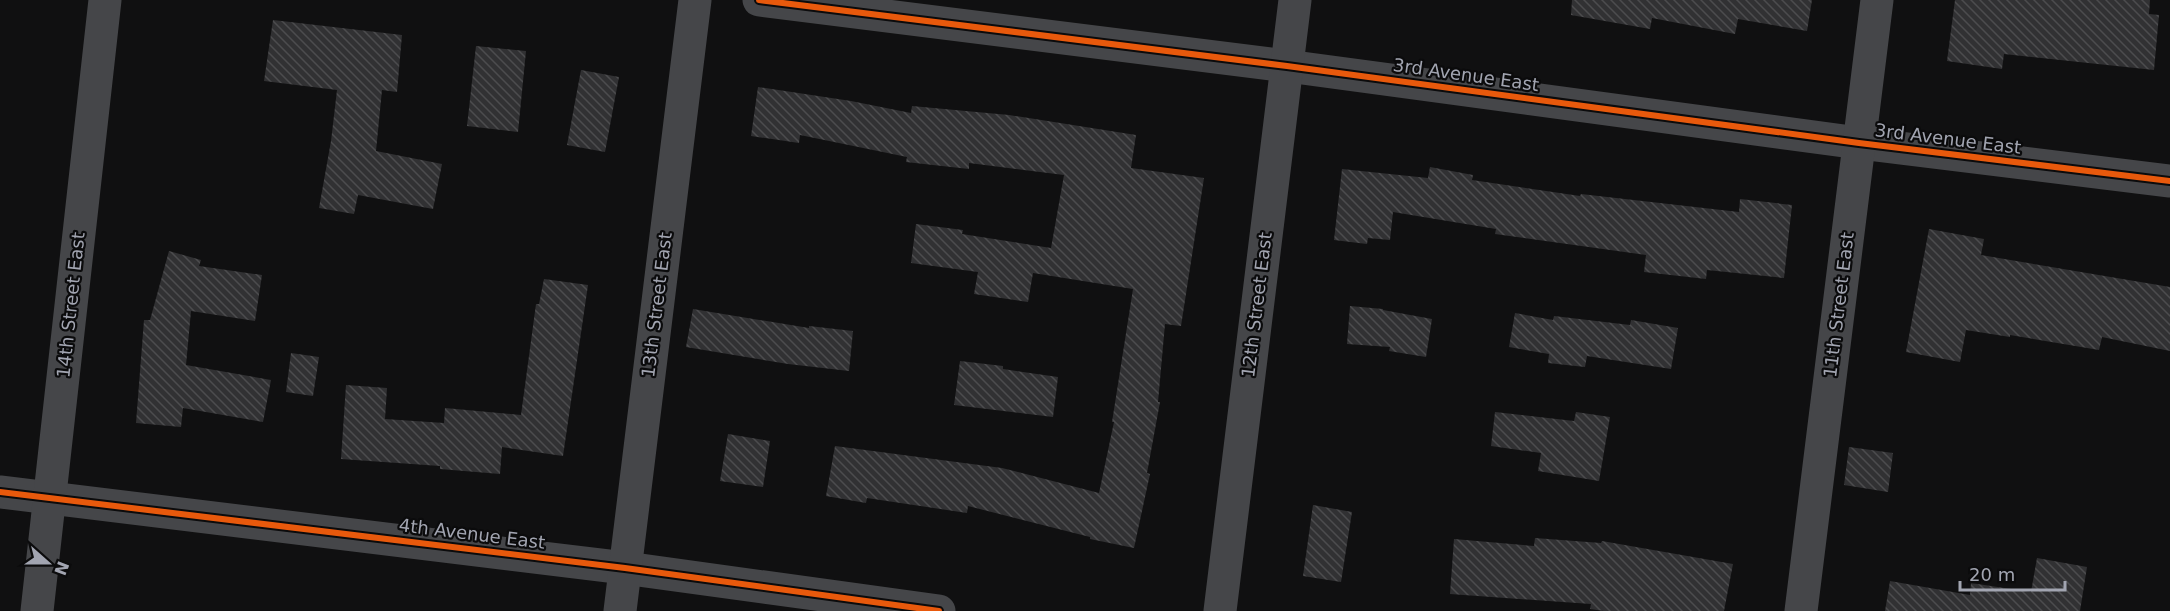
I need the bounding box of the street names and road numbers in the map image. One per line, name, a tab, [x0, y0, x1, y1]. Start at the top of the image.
street label: 3rd Avenue East	[1392, 54, 1540, 95]
street label: 3rd Avenue East	[1874, 119, 2022, 158]
street label: 14th Street East	[52, 231, 89, 379]
street label: 13th Street East	[637, 231, 676, 379]
street label: 12th Street East	[1237, 231, 1276, 379]
street label: 11th Street East	[1819, 231, 1858, 379]
street label: 4th Avenue East	[398, 514, 546, 553]

